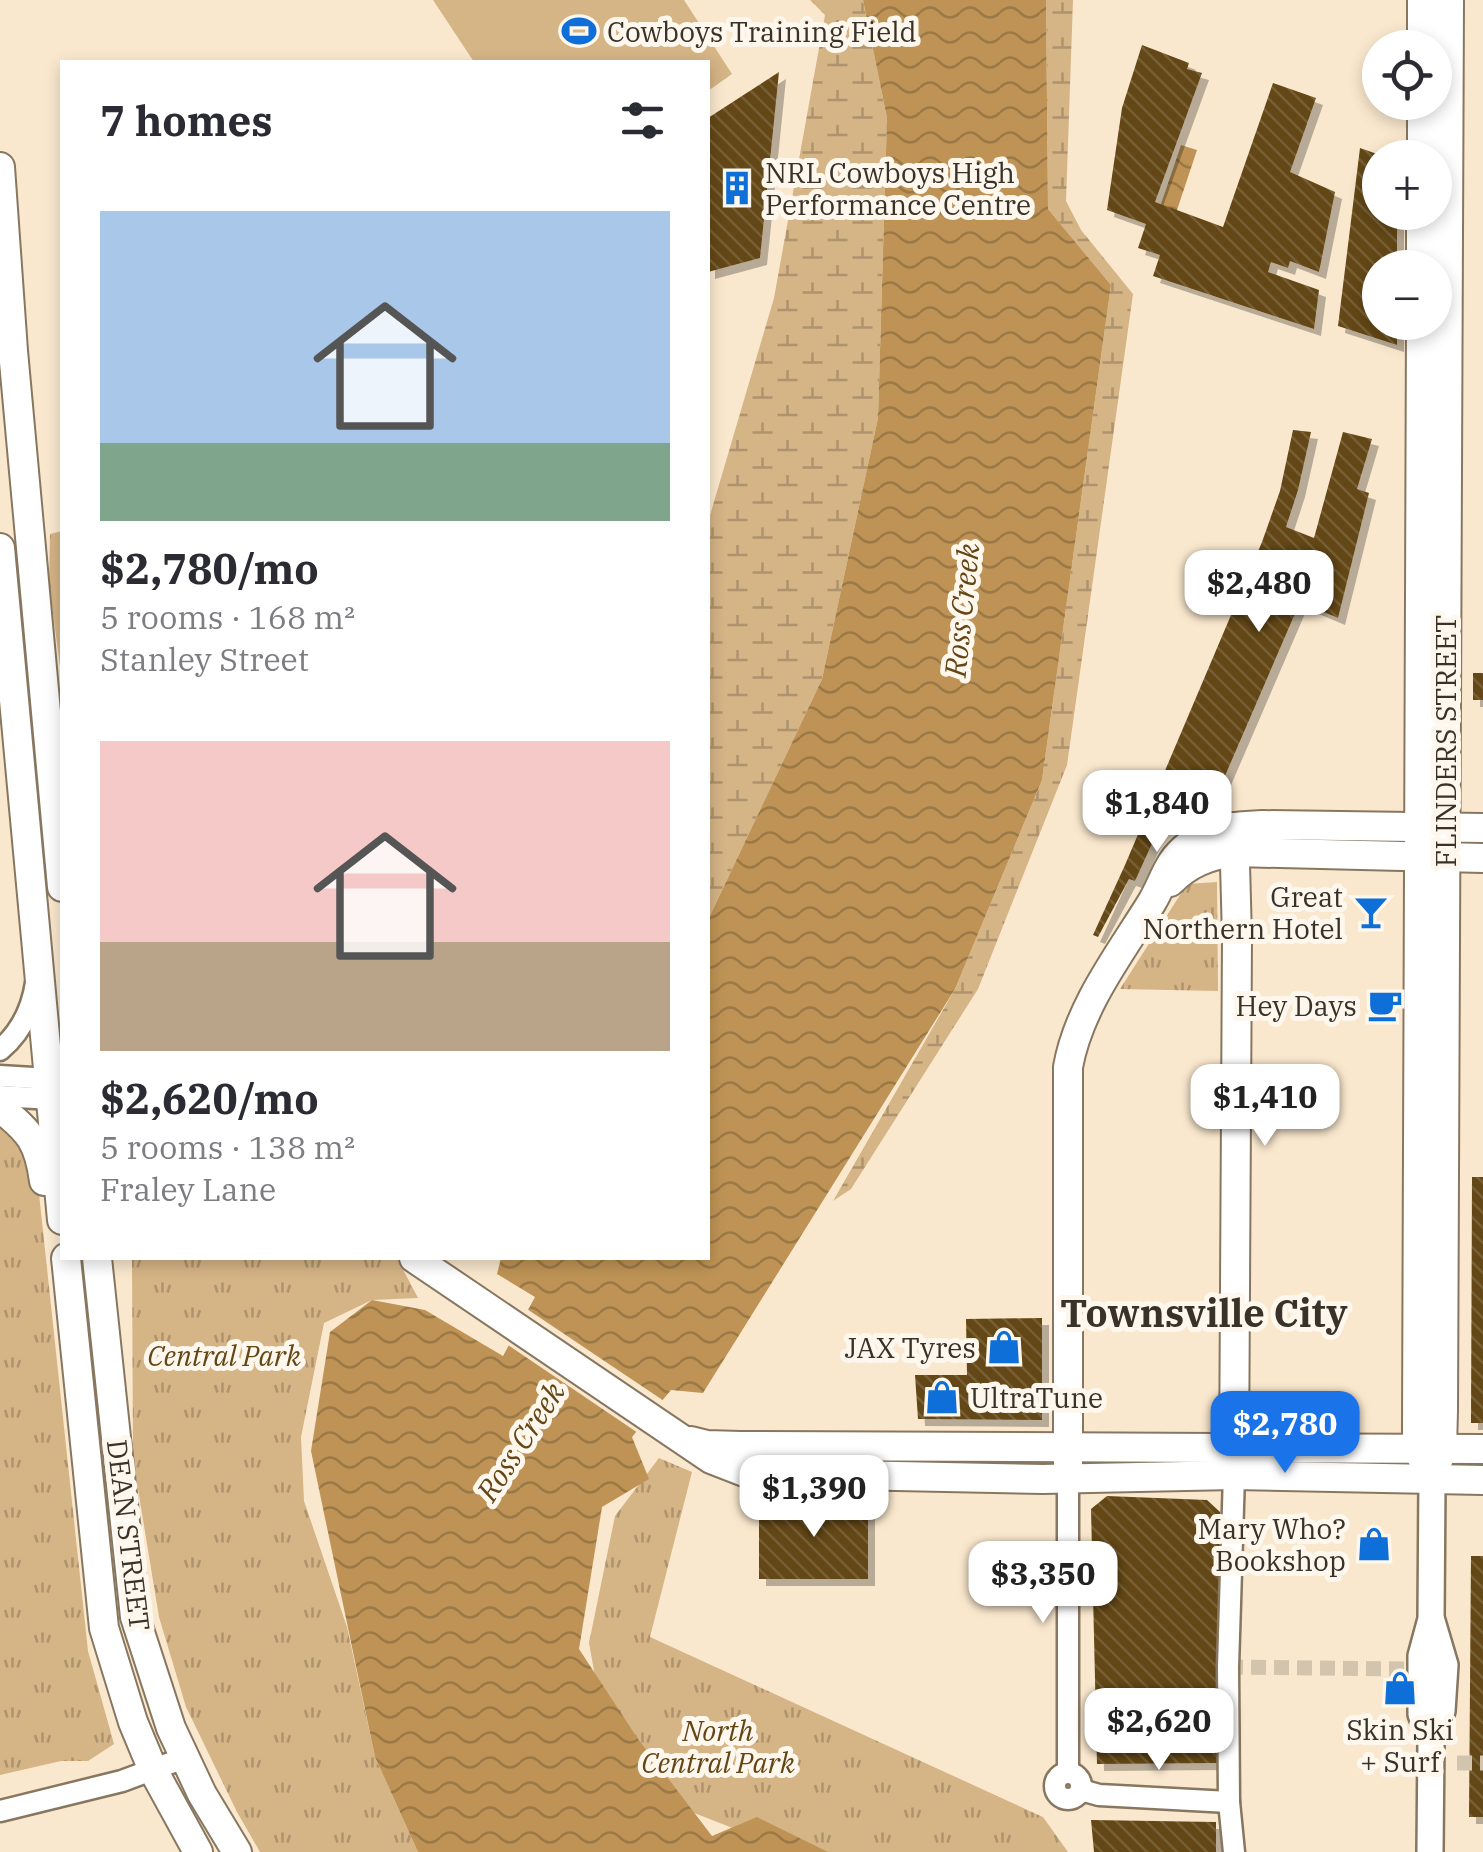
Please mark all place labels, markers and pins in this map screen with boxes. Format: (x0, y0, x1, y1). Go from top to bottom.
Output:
sports icon: Cowboys Training Field (560, 12, 598, 50)
place label: Cowboys Training Field (607, 13, 917, 50)
place label: NRL Cowboys High Performance Centre (765, 154, 1031, 223)
building icon: NRL Cowboys High Performance Centre (718, 169, 756, 207)
pin: $2,480 (1178, 550, 1340, 635)
pin: $1,840 (1076, 770, 1238, 855)
place label: Great Northern Hotel (1143, 878, 1343, 947)
bar icon: Great Northern Hotel (1352, 893, 1390, 931)
cafe icon: Hey Days (1366, 986, 1404, 1024)
place label: Hey Days (1235, 987, 1357, 1024)
pin: $1,410 (1184, 1064, 1346, 1149)
shop icon: JAX Tyres (985, 1328, 1023, 1366)
place label: JAX Tyres (844, 1329, 976, 1366)
shop icon: UltraTune (923, 1378, 961, 1416)
place label: UltraTune (970, 1379, 1103, 1416)
pin: $2,780 (1204, 1391, 1366, 1476)
pin: $1,390 (733, 1455, 895, 1540)
place label: Mary Who? Bookshop (1198, 1510, 1346, 1579)
shop icon: Mary Who? Bookshop (1355, 1525, 1393, 1563)
pin: $3,350 (962, 1541, 1124, 1626)
shop icon: Skin Ski + Surf (1381, 1669, 1419, 1707)
pin: $2,620 (1078, 1688, 1240, 1773)
place label: Skin Ski + Surf (1346, 1711, 1454, 1780)

